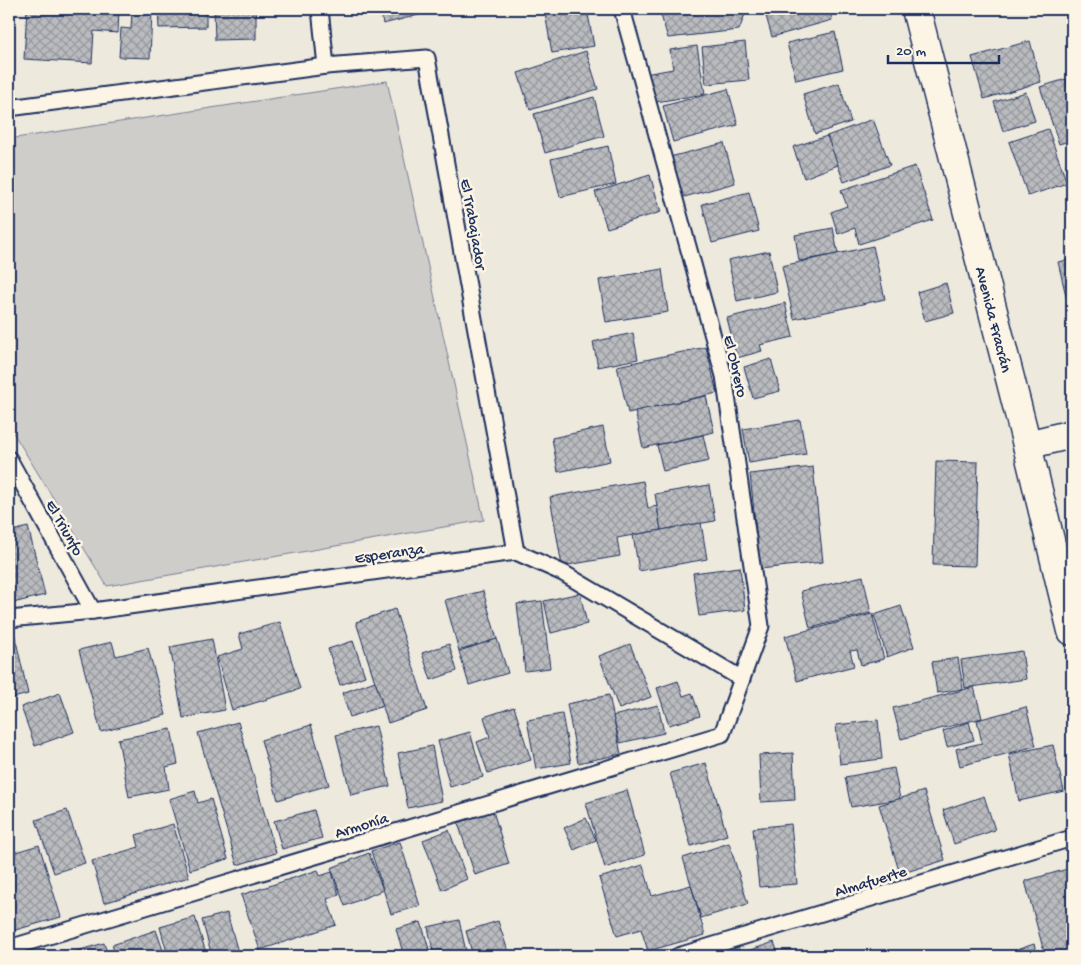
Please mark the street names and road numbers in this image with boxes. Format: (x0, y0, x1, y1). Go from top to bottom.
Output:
street label: El Trabajador (454, 178, 489, 273)
street label: Avenida Fracrán (969, 265, 1014, 375)
street label: El Obrero (717, 334, 750, 400)
street label: El Triunfo (40, 497, 86, 560)
street label: Esperanza (353, 541, 427, 570)
street label: Armonía (333, 810, 392, 844)
street label: Almafuerte (833, 863, 910, 903)

